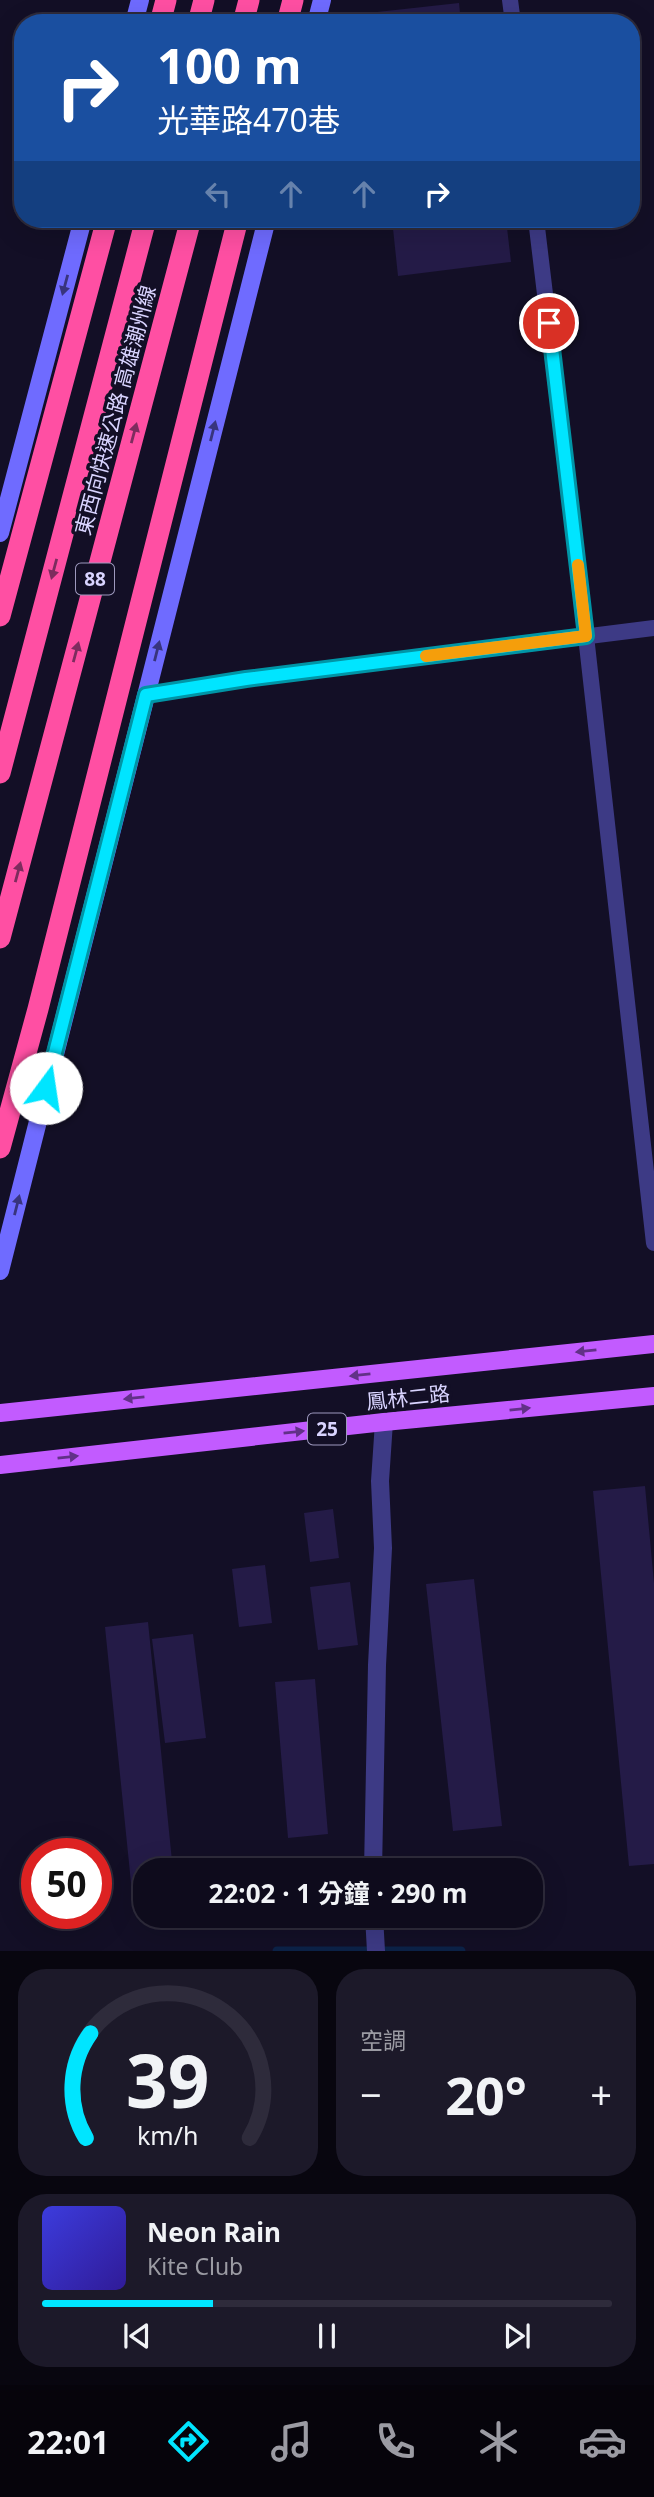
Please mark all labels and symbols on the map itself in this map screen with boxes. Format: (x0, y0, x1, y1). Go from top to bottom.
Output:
one-way arrow (60, 275, 70, 296)
street label: 東西向快速公路 高雄潮州線 (68, 282, 162, 538)
pin (519, 293, 579, 353)
one-way arrow (208, 420, 219, 442)
one-way arrow (129, 421, 140, 443)
one-way arrow (48, 558, 59, 580)
road number: 88 (76, 564, 114, 594)
one-way arrow (152, 640, 163, 662)
one-way arrow (71, 641, 82, 663)
one-way arrow (13, 862, 23, 883)
position arrow (9.0, 1051, 83.0, 1125)
one-way arrow (12, 1193, 23, 1215)
one-way arrow (575, 1346, 597, 1357)
one-way arrow (349, 1370, 371, 1381)
street label: 鳳林二路 (365, 1379, 451, 1415)
one-way arrow (122, 1393, 144, 1404)
one-way arrow (509, 1403, 531, 1414)
road number: 25 (308, 1414, 346, 1444)
one-way arrow (283, 1426, 305, 1437)
one-way arrow (57, 1451, 79, 1462)
speed limit sign: 50 (21, 1838, 112, 1929)

